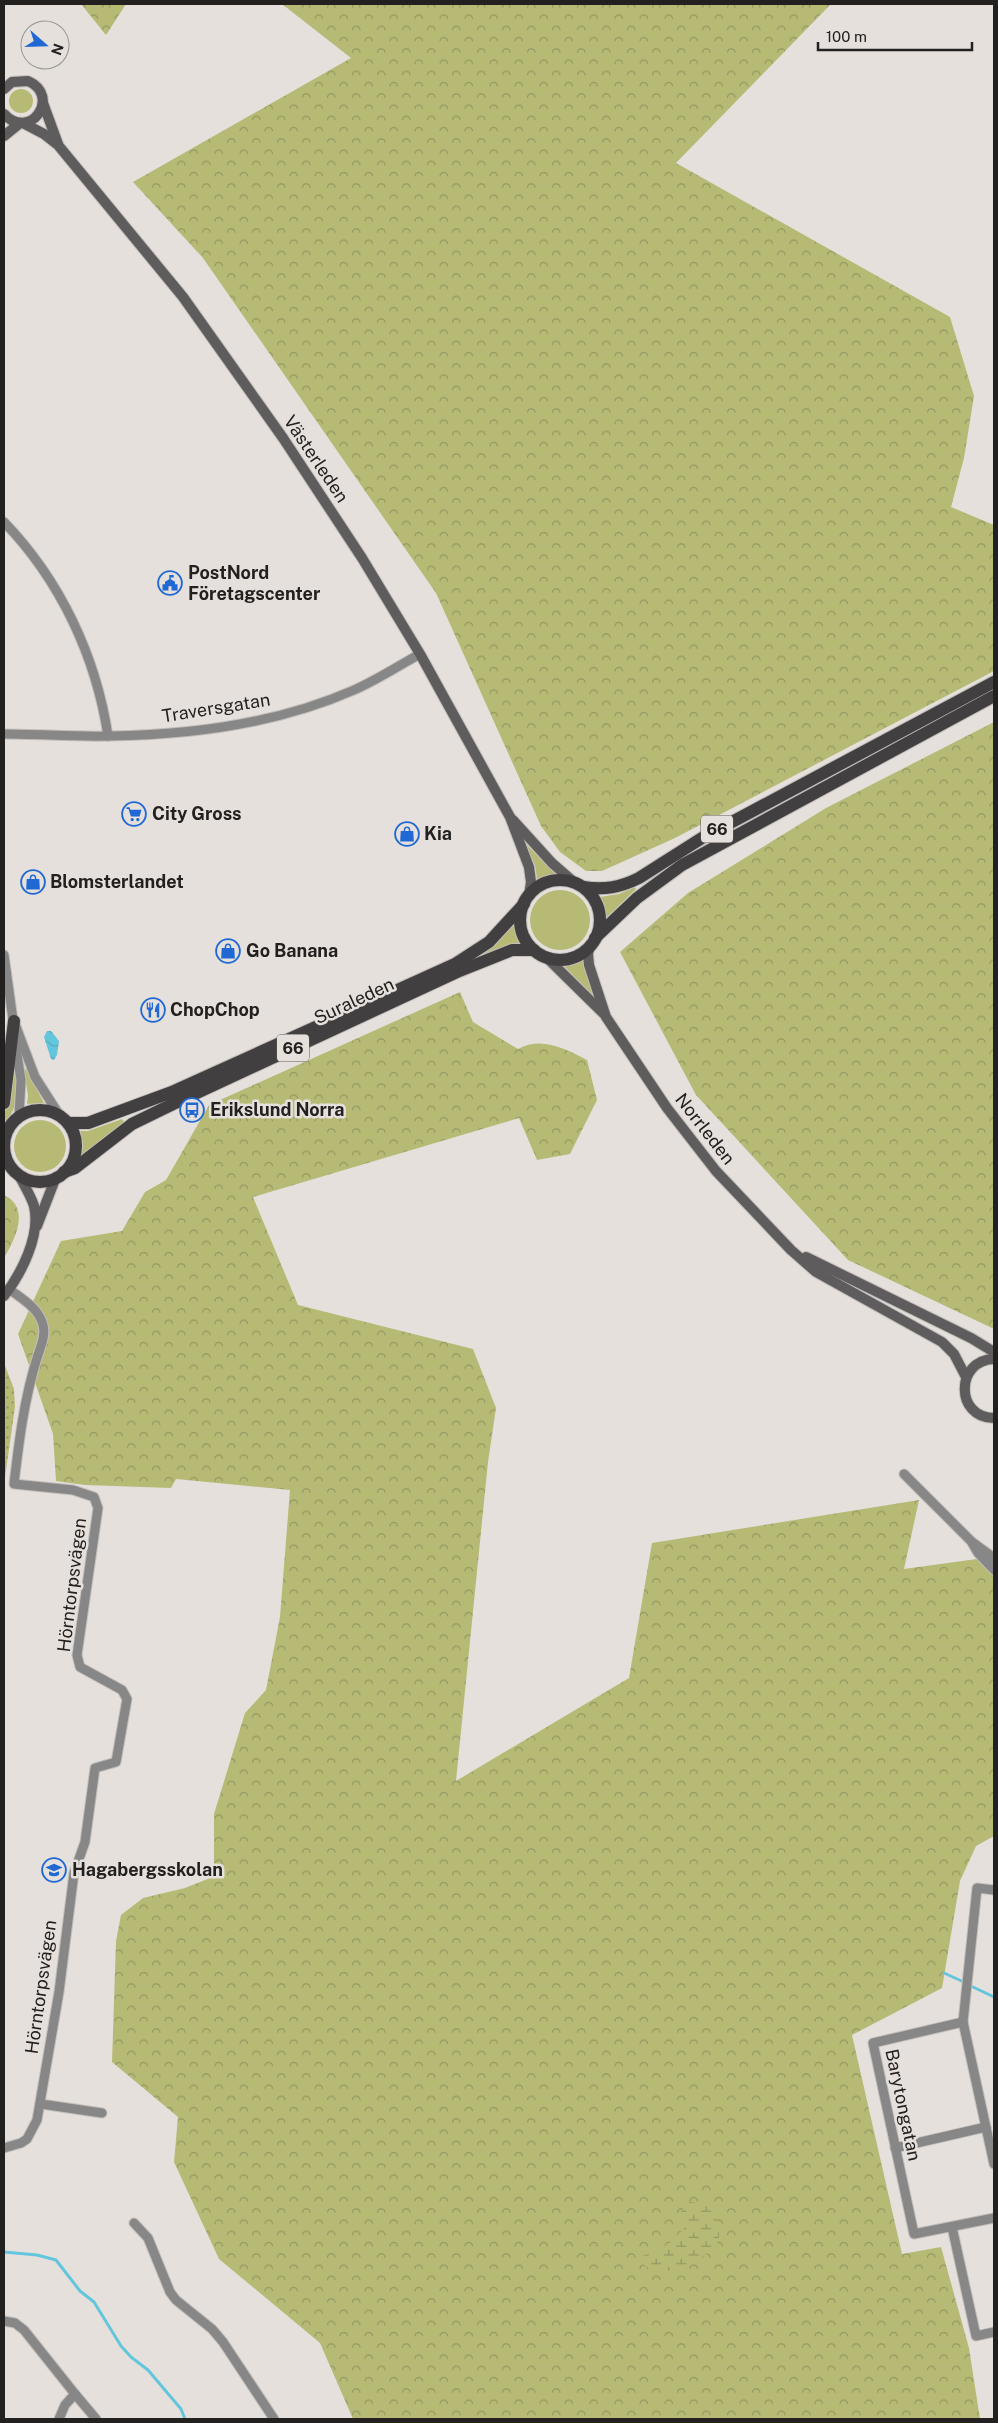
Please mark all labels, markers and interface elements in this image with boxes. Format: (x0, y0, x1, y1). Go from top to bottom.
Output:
north arrow (20, 20, 70, 70)
scale bar (818, 20, 972, 52)
text: 100 m (826, 28, 867, 45)
text: N (48, 42, 67, 57)
street label: Västerleden (280, 411, 353, 506)
place label: PostNord Företagscenter (188, 562, 321, 604)
public building icon: PostNord Företagscenter (157, 570, 183, 596)
street label: Traversgatan (160, 689, 272, 726)
supermarket icon: City Gross (121, 801, 147, 827)
place label: City Gross (152, 803, 242, 824)
road number: 66 (701, 816, 733, 842)
shop icon: Kia (394, 821, 420, 847)
place label: Kia (424, 823, 452, 844)
shop icon: Blomsterlandet (20, 869, 46, 895)
place label: Blomsterlandet (50, 871, 184, 892)
shop icon: Go Banana (215, 938, 241, 964)
place label: Go Banana (246, 940, 338, 961)
street label: Suraleden (310, 973, 397, 1028)
restaurant icon: ChopChop (140, 997, 166, 1023)
place label: ChopChop (170, 999, 260, 1020)
road number: 66 (277, 1034, 309, 1062)
street label: Norrleden (671, 1089, 740, 1168)
bus stop icon: Erikslund Norra (179, 1097, 205, 1123)
place label: Erikslund Norra (210, 1099, 344, 1120)
street label: Hörntorpsvägen (53, 1517, 90, 1653)
school or university icon: Hagabergsskolan (41, 1857, 67, 1883)
place label: Hagabergsskolan (72, 1859, 223, 1880)
street label: Hörntorpsvägen (21, 1919, 60, 2055)
street label: Barytongatan (881, 2047, 926, 2163)

